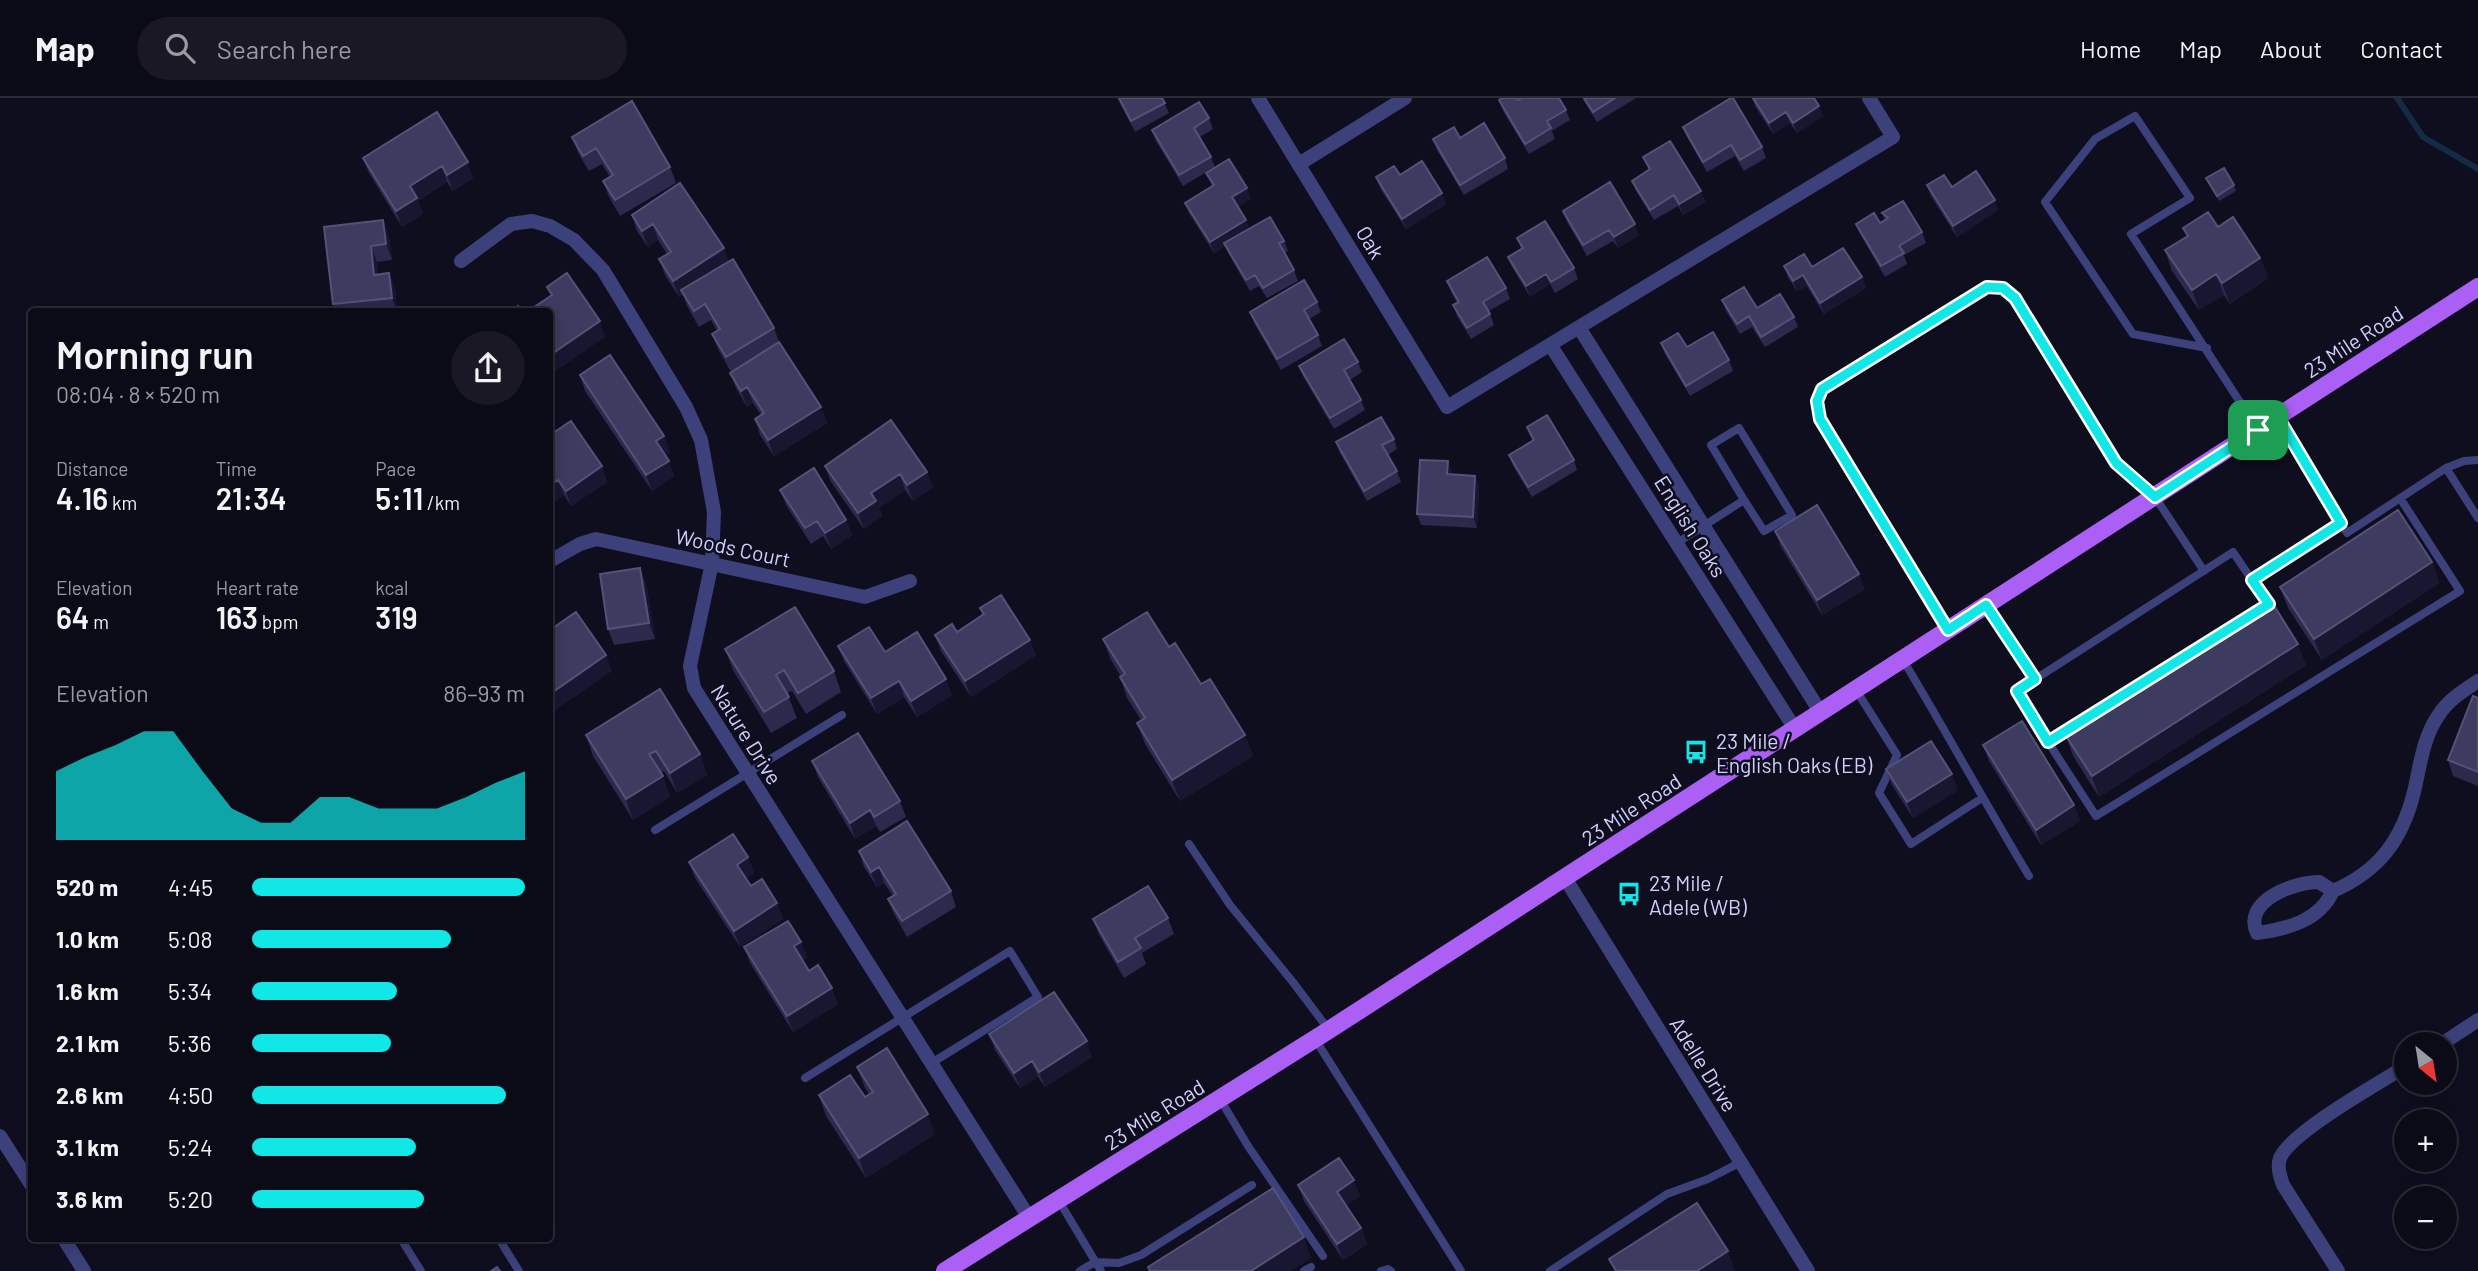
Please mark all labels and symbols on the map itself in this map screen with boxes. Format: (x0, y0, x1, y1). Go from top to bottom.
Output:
street label: Oak (1351, 221, 1391, 263)
street label: 23 Mile Road (2299, 300, 2407, 382)
pin (2228, 400, 2288, 460)
street label: English Oaks (1650, 471, 1732, 581)
street label: Woods Court (673, 523, 793, 571)
street label: Nature Drive (706, 679, 788, 789)
place label: 23 Mile / English Oaks (EB) (1716, 728, 1873, 777)
bus stop icon: 23 Mile / English Oaks (EB) (1682, 738, 1710, 766)
street label: 23 Mile Road (1577, 768, 1685, 850)
place label: 23 Mile / Adele (WB) (1649, 870, 1747, 919)
bus stop icon: 23 Mile / Adele (WB) (1615, 880, 1643, 908)
street label: Adelle Drive (1665, 1012, 1743, 1116)
north arrow (2394, 1032, 2457, 1096)
street label: 23 Mile Road (1099, 1073, 1209, 1155)

